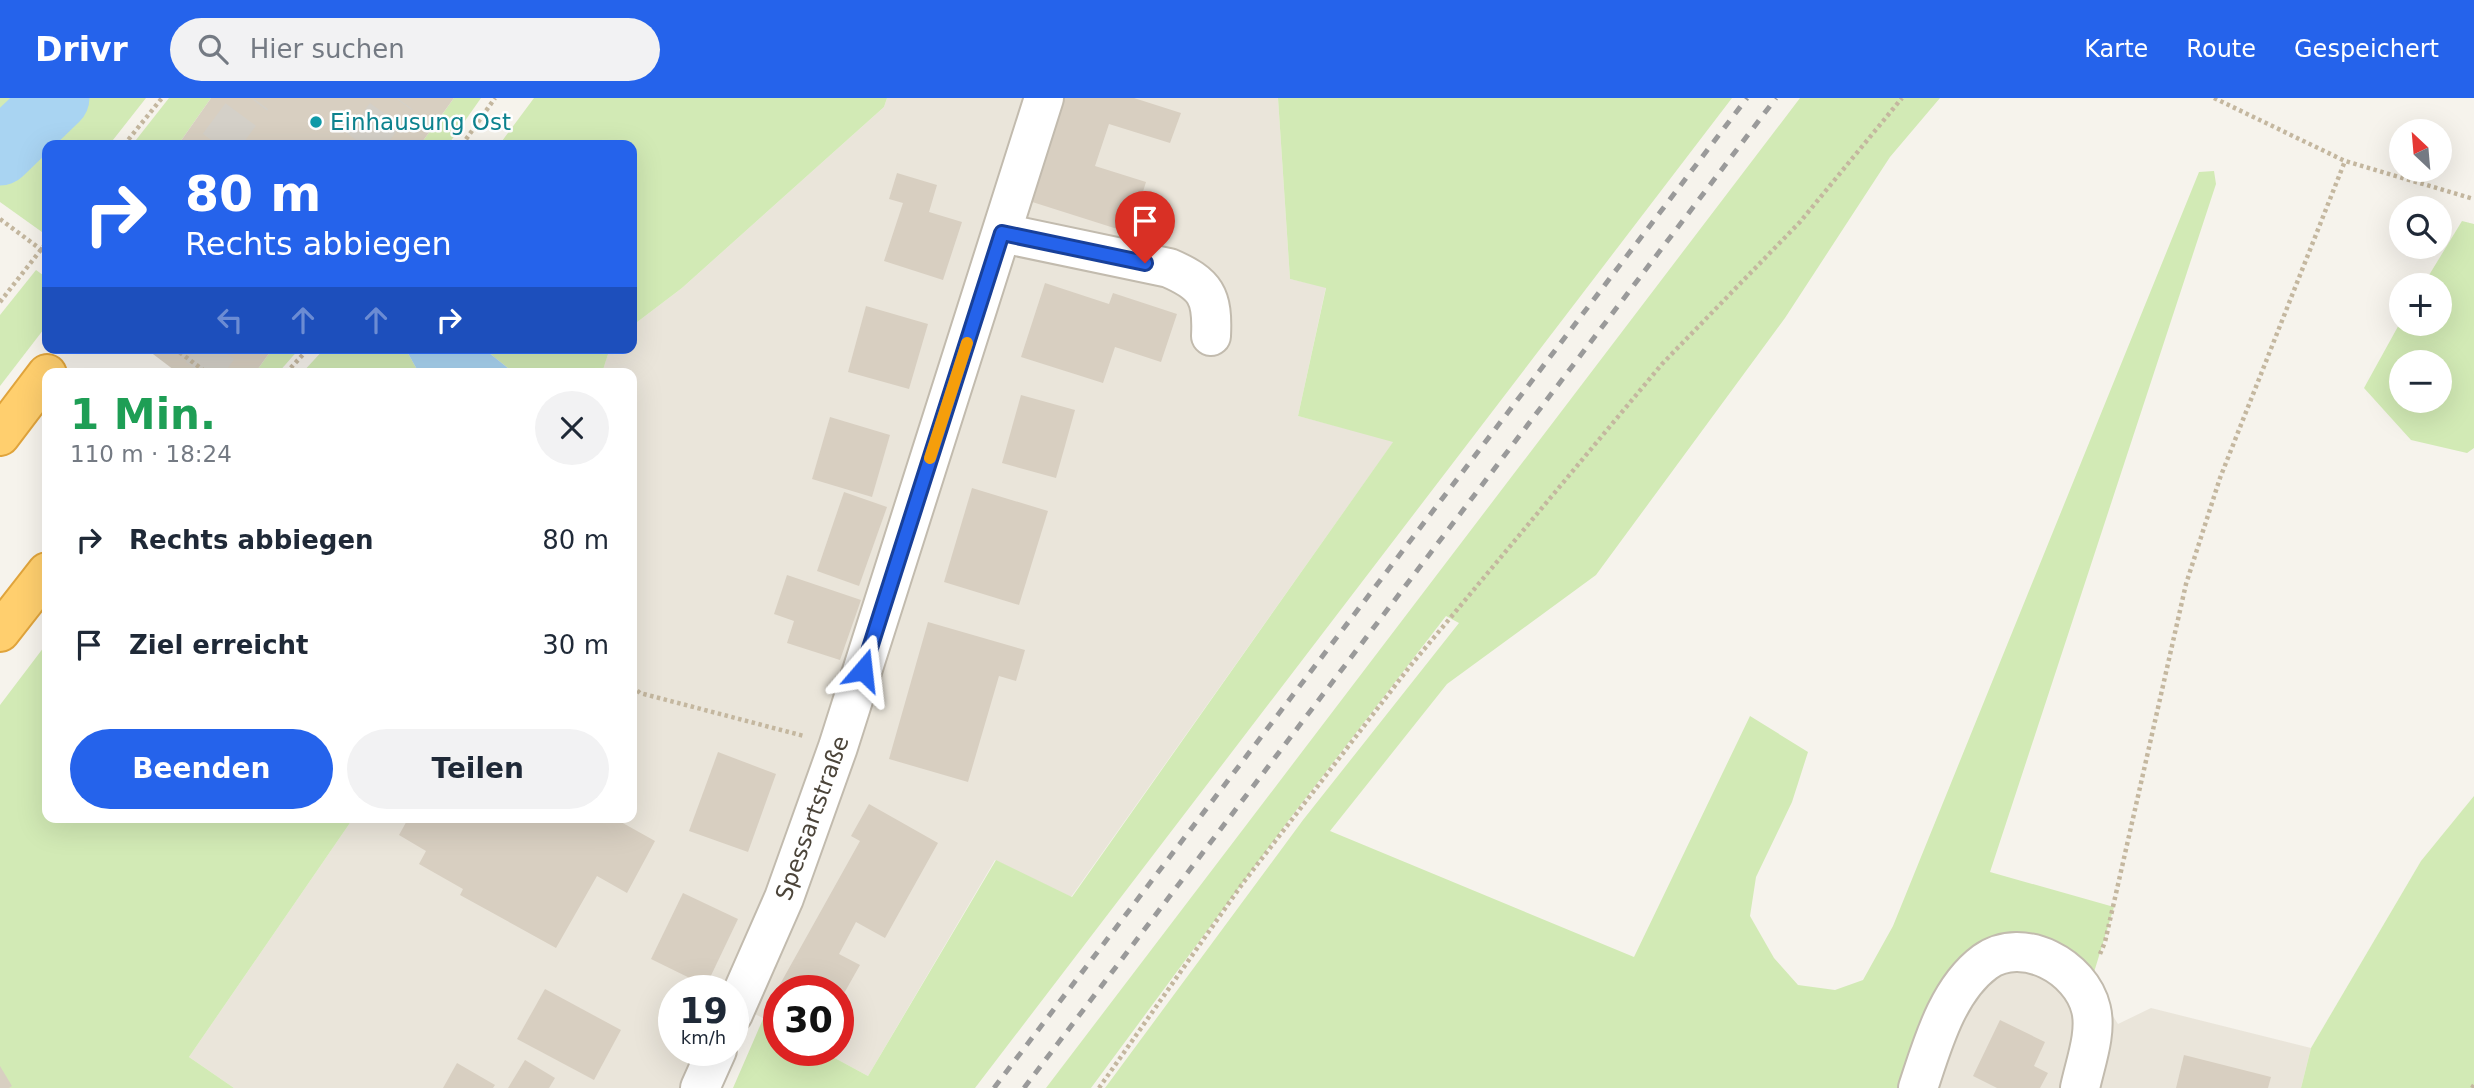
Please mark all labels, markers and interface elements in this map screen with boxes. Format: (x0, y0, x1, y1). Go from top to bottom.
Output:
search box (170, 18, 660, 81)
text: Drivr (35, 30, 128, 69)
icon: search (194, 30, 232, 68)
text: Hier suchen (250, 34, 405, 64)
text: Karte (2084, 35, 2148, 63)
text: Route (2186, 35, 2256, 63)
text: Gespeichert (2294, 35, 2439, 63)
place label: Einhausung Ost (330, 109, 511, 135)
marker: Einhausung Ost (308, 114, 324, 130)
north arrow (2389, 119, 2452, 182)
map controls (2389, 119, 2452, 413)
text: 80 m (185, 166, 321, 223)
icon: right (70, 168, 161, 259)
pin (1115, 191, 1175, 263)
button: search (2389, 196, 2452, 259)
icon: arrive (1126, 202, 1164, 240)
text: Rechts abbiegen (185, 225, 452, 263)
button: + (2389, 273, 2452, 336)
icon: left (211, 301, 249, 339)
icon: ahead (284, 301, 322, 339)
icon: ahead (357, 301, 395, 339)
icon: right (430, 301, 468, 339)
button: − (2389, 350, 2452, 413)
text: 1 Min. (70, 390, 216, 439)
button: close (535, 391, 609, 465)
text: 110 m · 18:24 (70, 441, 232, 467)
icon: right (70, 521, 108, 559)
text: Rechts abbiegen (129, 525, 374, 555)
text: 80 m (542, 525, 609, 555)
icon: arrive (70, 626, 108, 664)
text: Ziel erreicht (129, 630, 309, 660)
text: 30 m (542, 630, 609, 660)
position arrow (826, 633, 900, 707)
button: Beenden (70, 729, 333, 809)
button: Teilen (347, 729, 609, 809)
street label: Spessartstraße (770, 732, 854, 904)
speed limit sign: 30 (763, 975, 854, 1066)
text: 19 (679, 991, 728, 1031)
text: km/h (681, 1027, 726, 1048)

